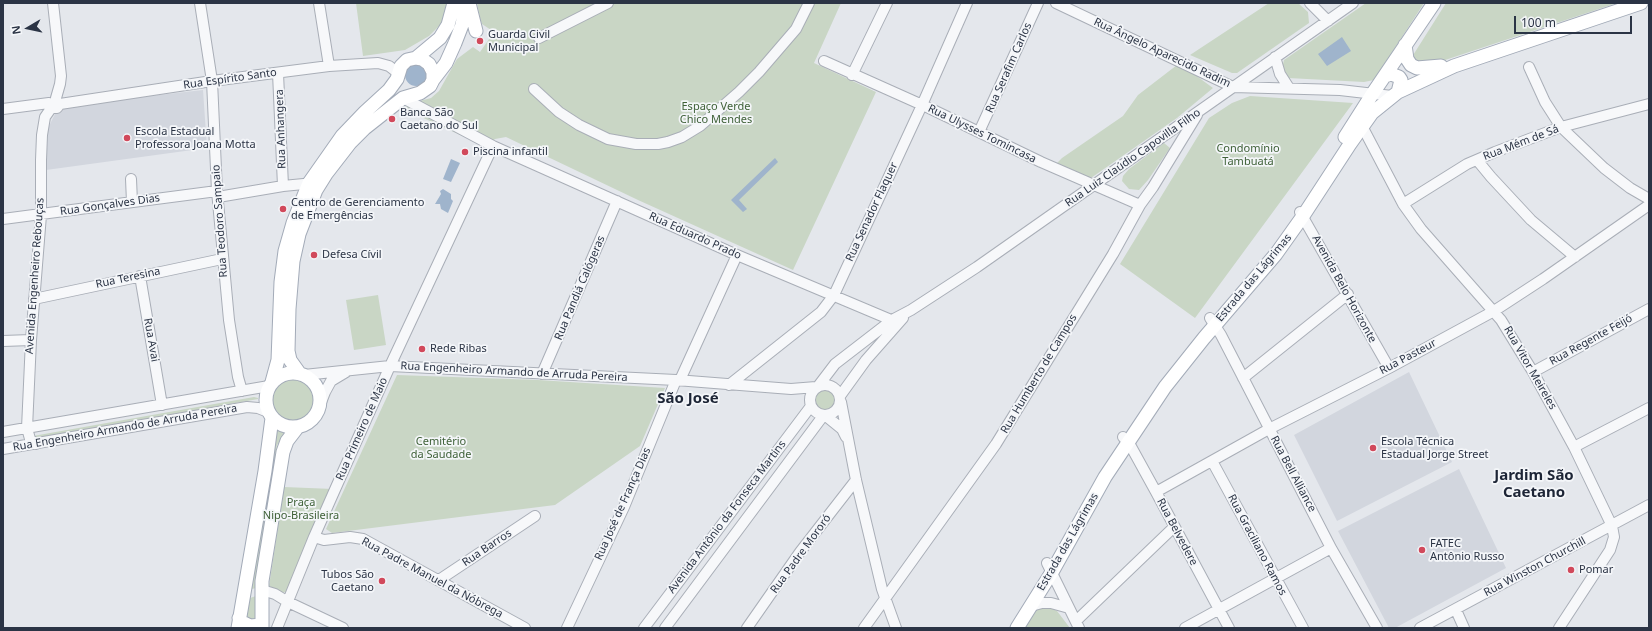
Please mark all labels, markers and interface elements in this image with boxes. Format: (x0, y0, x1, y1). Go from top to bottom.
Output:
north arrow (8, 8, 48, 48)
scale bar (1516, 8, 1634, 34)
text: 100 m (1521, 14, 1556, 31)
street label: Rua Ângelo Aparecido Radim (1091, 15, 1233, 91)
street label: Rua Serafim Carlos (983, 21, 1035, 115)
text: N (8, 24, 24, 36)
place label: Guarda Civil Municipal (488, 28, 550, 54)
marker: Guarda Civil Municipal (475, 36, 485, 46)
street label: Rua Espírito Santo (182, 66, 278, 92)
street label: Rua Anhangera (273, 89, 289, 169)
park label: Espaço Verde Chico Mendes (680, 100, 752, 126)
street label: Rua Ulysses Tomincasa (926, 102, 1038, 166)
place label: Banca São Caetano do Sul (400, 106, 478, 132)
street label: Rua Luiz Claúdio Capovilla Filho (1063, 106, 1203, 210)
marker: Banca São Caetano do Sul (387, 114, 397, 124)
street label: Rua Mém de Sá (1481, 122, 1561, 164)
place label: Escola Estadual Professora Joana Motta (135, 125, 256, 151)
marker: Escola Estadual Professora Joana Motta (122, 133, 132, 143)
park label: Condomínio Tambuatá (1216, 142, 1280, 168)
place label: Piscina infantil (473, 145, 548, 159)
marker: Piscina infantil (460, 147, 470, 157)
street label: Rua Senador Flaquer (843, 160, 901, 264)
street label: Rua Teodoro Sampaio (209, 164, 231, 278)
street label: Rua Gonçalves Dias (59, 191, 161, 219)
place label: Centro de Gerenciamento de Emergências (291, 196, 424, 222)
street label: Avenida Engenheiro Rebouças (23, 197, 47, 355)
marker: Centro de Gerenciamento de Emergências (278, 204, 288, 214)
street label: Rua Eduardo Prado (647, 210, 743, 262)
street label: Estrada das Lágrimas (1213, 231, 1295, 325)
street label: Avenida Belo Horizonte (1309, 233, 1379, 345)
street label: Rua Pandiá Calógeras (552, 234, 608, 342)
place label: Defesa Cívil (322, 248, 382, 262)
marker: Defesa Cívil (309, 250, 319, 260)
street label: Rua Teresina (94, 265, 162, 291)
street label: Rua Humberto de Campos (998, 312, 1080, 436)
street label: Rua Regente Feijó (1547, 312, 1635, 368)
street label: Rua Avai (141, 317, 161, 363)
street label: Rua Vitor Meireles (1501, 324, 1559, 412)
street label: Rua Pasteur (1377, 337, 1439, 377)
place label: Rede Ribas (430, 342, 487, 356)
marker: Rede Ribas (417, 344, 427, 354)
street label: Rua Engenheiro Armando de Arruda Pereira (400, 359, 628, 385)
street label: Rua Primeiro de Maio (333, 375, 391, 483)
district label: São José (657, 390, 719, 408)
street label: Rua Engenheiro Armando de Arruda Pereira (12, 402, 238, 454)
street label: Rua Bell Alliance (1267, 434, 1319, 514)
park label: Cemitério da Saudade (411, 435, 471, 461)
place label: Escola Técnica Estadual Jorge Street (1381, 435, 1489, 461)
street label: Avenida Antônio da Fonseca Martins (665, 438, 789, 596)
marker: Escola Técnica Estadual Jorge Street (1368, 443, 1378, 453)
street label: Rua José de França Dias (592, 446, 654, 562)
district label: Jardim São Caetano (1494, 467, 1574, 502)
street label: Estrada das Lágrimas (1035, 491, 1101, 593)
street label: Rua Graciliano Ramos (1225, 492, 1289, 598)
park label: Praça Nipo-Brasileira (263, 496, 339, 522)
street label: Rua Belvedere (1154, 496, 1200, 568)
street label: Rua Padre Mororó (768, 512, 834, 596)
street label: Rua Barros (460, 527, 514, 569)
street label: Rua Padre Manuel da Nóbrega (359, 535, 505, 621)
street label: Rua Winston Churchill (1482, 535, 1588, 599)
place label: FATEC Antônio Russo (1430, 537, 1504, 563)
marker: FATEC Antônio Russo (1417, 545, 1427, 555)
place label: Pomar (1579, 563, 1613, 577)
marker: Pomar (1566, 565, 1576, 575)
place label: Tubos São Caetano (321, 568, 374, 594)
marker: Tubos São Caetano (377, 576, 387, 586)

